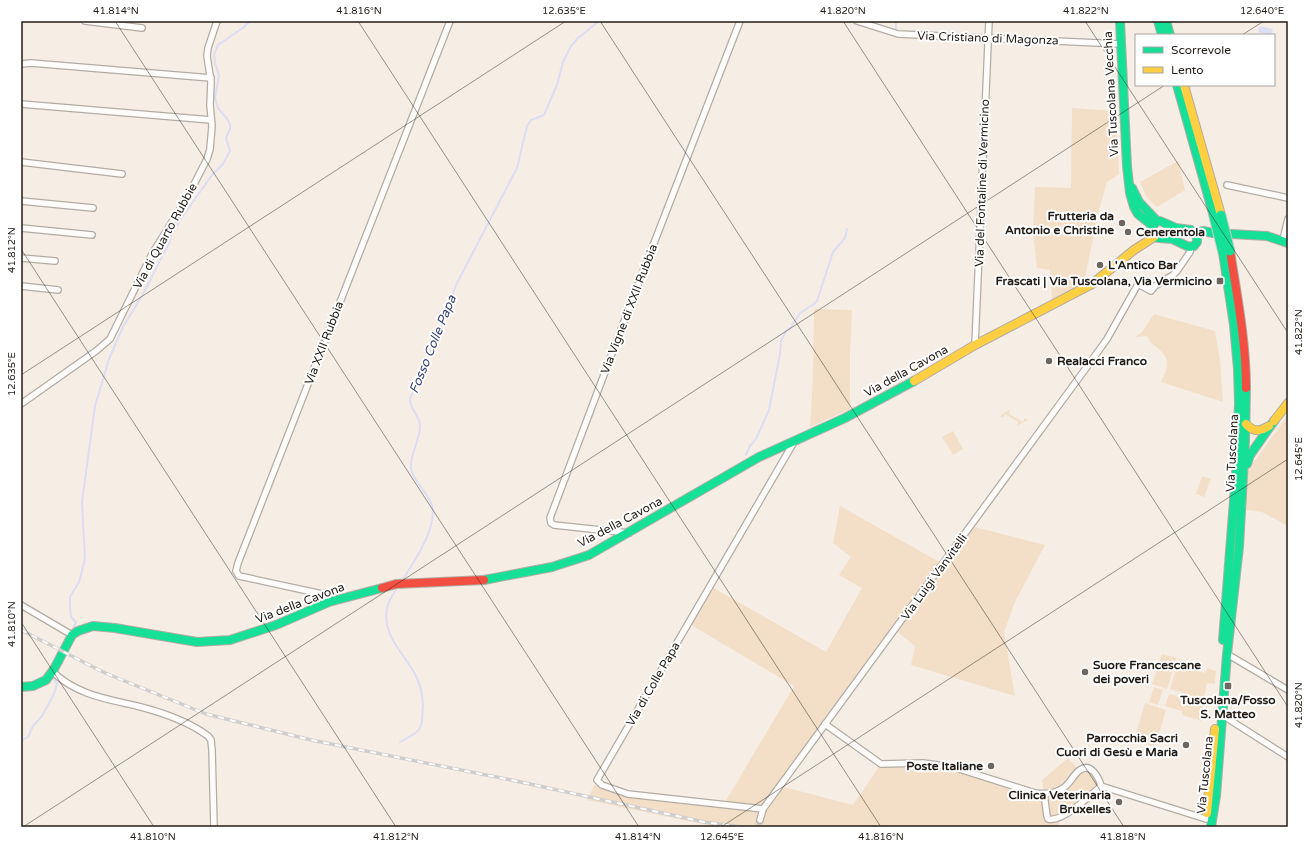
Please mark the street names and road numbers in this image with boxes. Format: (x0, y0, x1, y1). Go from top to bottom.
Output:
street label: Via Cristiano di Magonza (917, 29, 1059, 47)
street label: Via Tuscolana Vecchia (1101, 31, 1121, 157)
street label: Via del Fontaline di Vermicino (972, 99, 992, 267)
street label: Via di Quarto Rubbie (130, 181, 200, 291)
street label: Via Vigne di XXII Rubbia (598, 242, 660, 376)
street label: Via XXII Rubbia (302, 299, 346, 387)
street label: Via della Cavona (862, 342, 950, 400)
street label: Via Tuscolana (1223, 414, 1241, 492)
street label: Via della Cavona (575, 494, 665, 550)
street label: Via Luigi Vanvitelli (898, 531, 970, 623)
street label: Via della Cavona (254, 580, 346, 626)
street label: Via di Colle Papa (623, 639, 683, 729)
street label: Via Tuscolana (1194, 735, 1216, 815)

